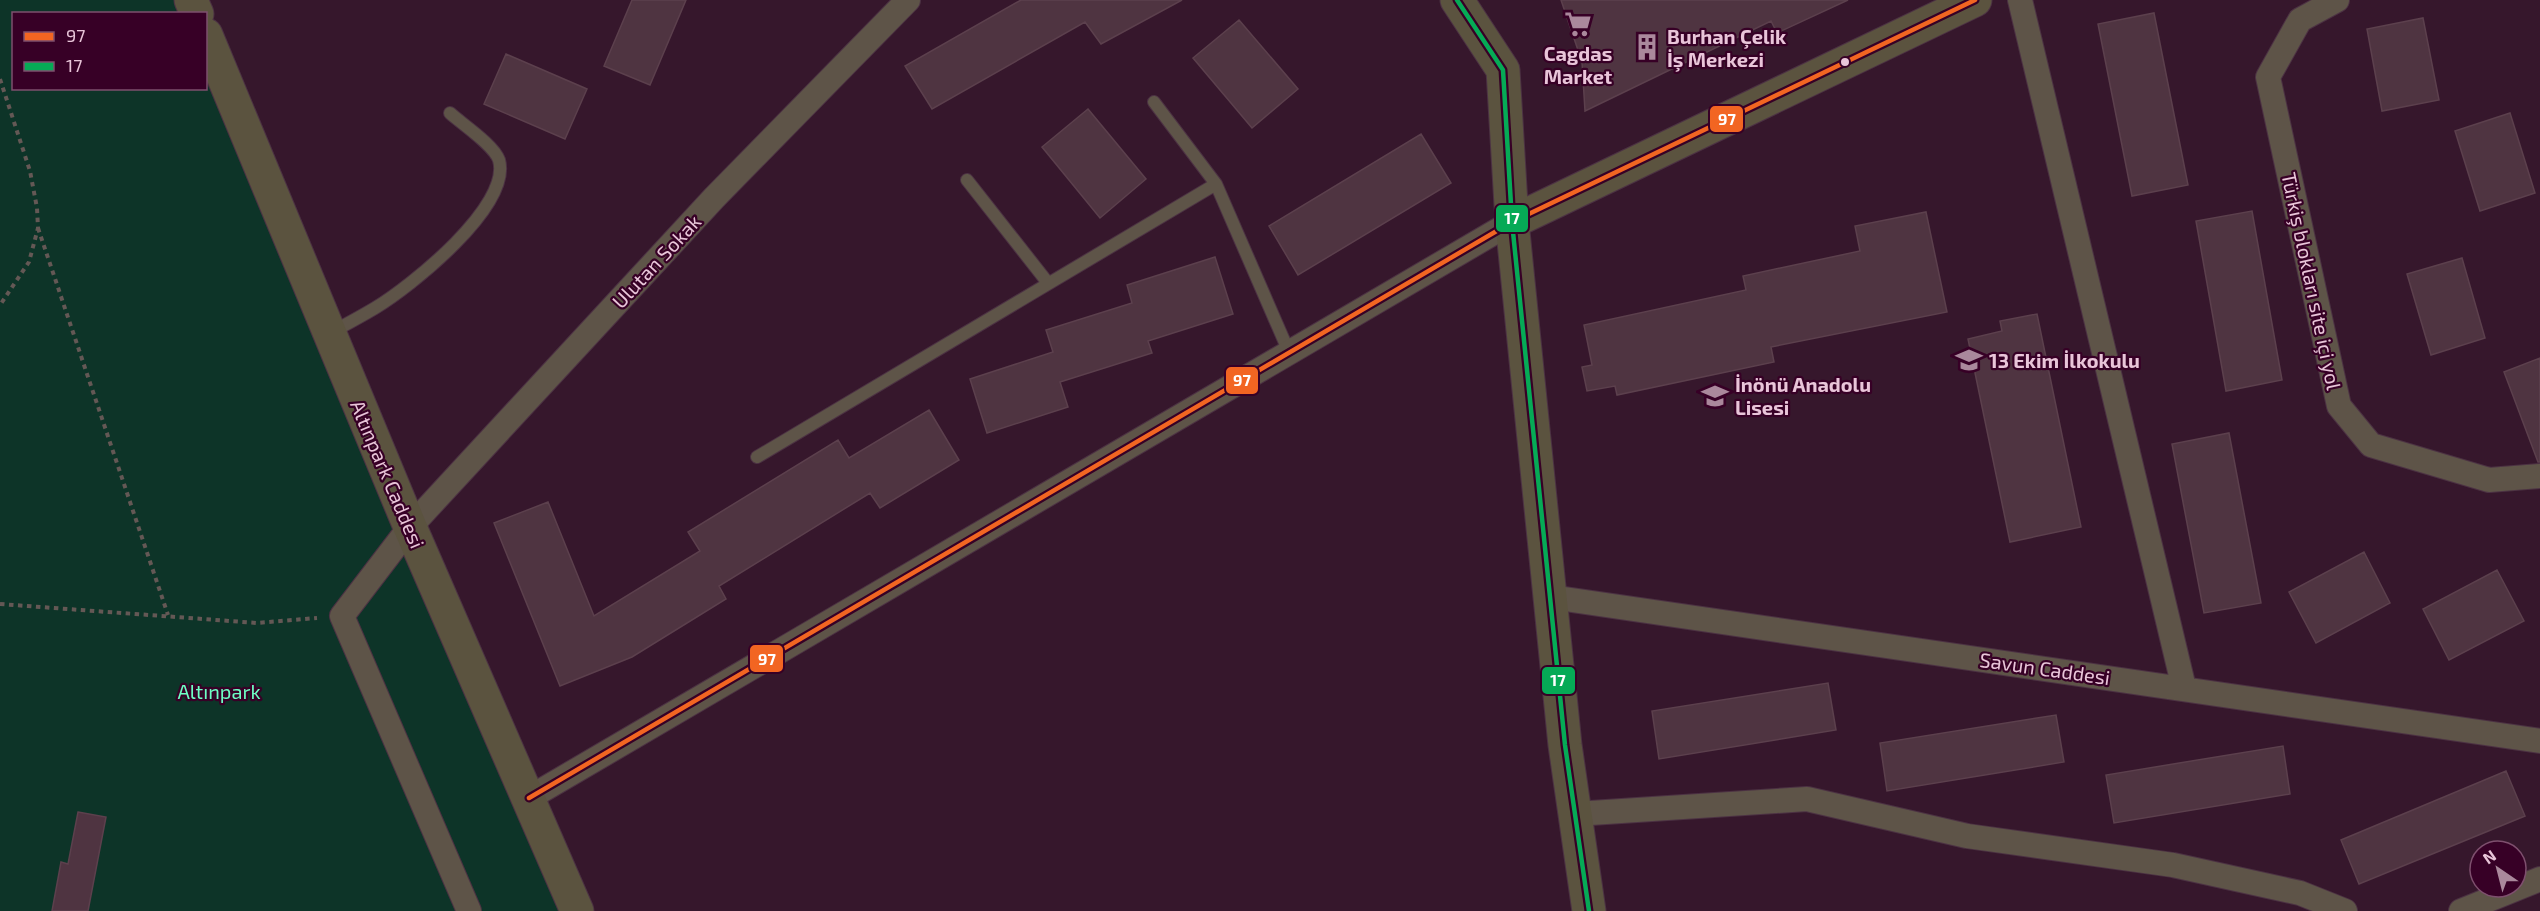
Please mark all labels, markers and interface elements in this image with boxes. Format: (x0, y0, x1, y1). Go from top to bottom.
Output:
supermarket icon: Cagdas Market (1563, 9, 1593, 39)
legend (12, 12, 207, 90)
text: 97 (66, 24, 86, 46)
place label: Burhan Çelik İş Merkezi (1667, 24, 1787, 72)
building icon: Burhan Çelik İş Merkezi (1632, 32, 1662, 62)
place label: Cagdas Market (1544, 41, 1612, 88)
text: 17 (66, 54, 82, 76)
unlabelled marker (1839, 56, 1851, 68)
line badge: 97 (1709, 105, 1744, 133)
text: 97 (1718, 109, 1736, 128)
street label: Türkiş blokları site içi yol (2276, 170, 2347, 392)
line badge: 17 (1495, 204, 1529, 233)
text: 17 (1504, 208, 1520, 227)
street label: Ulutan Sokak (607, 209, 705, 313)
school or university icon: 13 Ekim İlkokulu (1954, 345, 1984, 375)
place label: 13 Ekim İlkokulu (1989, 348, 2140, 372)
line badge: 97 (1225, 366, 1259, 395)
text: 97 (1233, 370, 1251, 389)
place label: İnönü Anadolu Lisesi (1735, 372, 1871, 419)
school or university icon: İnönü Anadolu Lisesi (1700, 381, 1730, 411)
street label: Altınpark Caddesi (346, 396, 430, 552)
line badge: 97 (749, 644, 784, 673)
street label: Savun Caddesi (1978, 647, 2112, 689)
text: 97 (758, 649, 776, 668)
line badge: 17 (1541, 666, 1576, 695)
text: 17 (1550, 670, 1566, 689)
park label: Altınpark (177, 679, 261, 703)
north arrow (2468, 839, 2528, 899)
text: N (2479, 845, 2499, 867)

